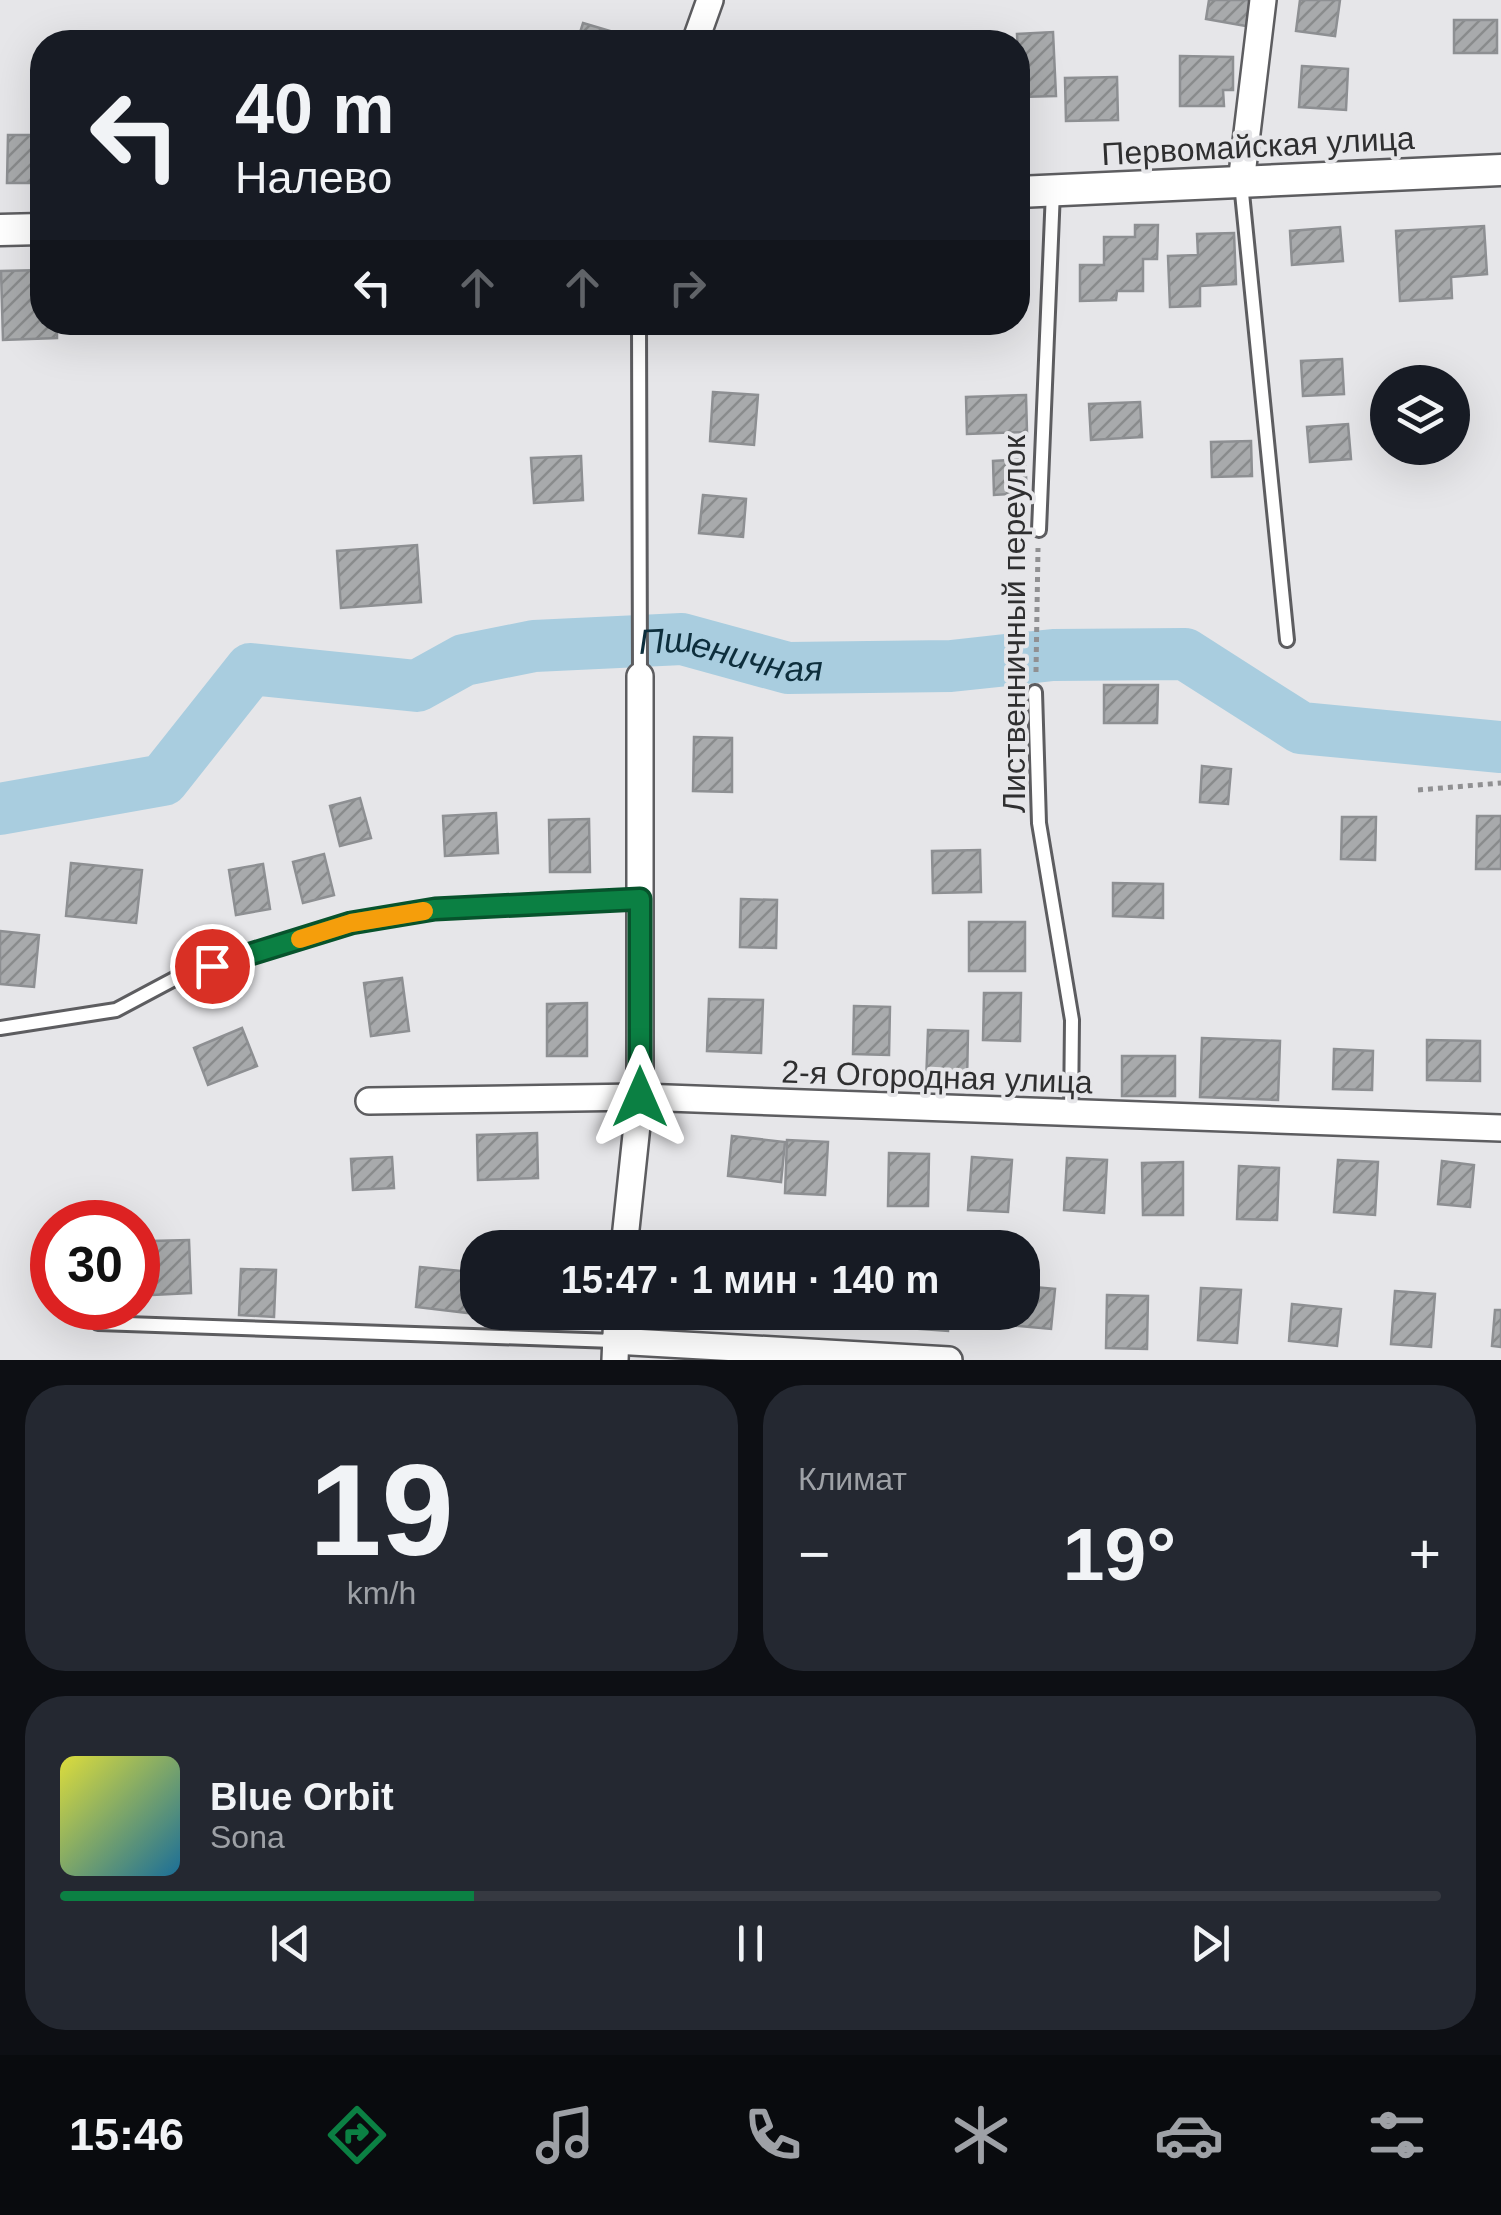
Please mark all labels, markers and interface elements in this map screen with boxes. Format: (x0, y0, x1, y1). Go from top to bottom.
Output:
icon: left (70, 70, 200, 200)
text: 40 m (235, 70, 395, 148)
street label: Первомайская улица (1101, 120, 1416, 172)
text: Налево (235, 152, 392, 203)
icon: left (345, 260, 400, 315)
icon: ahead (450, 260, 505, 315)
icon: ahead (555, 260, 610, 315)
icon: right (660, 260, 715, 315)
map controls (1370, 365, 1470, 465)
button: layers (1370, 365, 1470, 465)
street label: Лиственничный переулок (996, 434, 1032, 813)
water label: Пшеничная (638, 619, 823, 688)
pin (170, 924, 255, 1009)
icon: arrive (185, 939, 240, 994)
position arrow (588, 1045, 692, 1149)
street label: 2-я Огородная улица (781, 1054, 1094, 1100)
speed limit sign: 30 (30, 1200, 160, 1330)
text: 15:47 · 1 мин · 140 m (561, 1259, 939, 1301)
text: 19 (309, 1437, 454, 1583)
text: Климат (798, 1461, 907, 1497)
text: 19° (1063, 1512, 1176, 1596)
text: − (798, 1523, 830, 1585)
text: + (1409, 1523, 1441, 1585)
text: km/h (347, 1575, 416, 1611)
text: Blue Orbit (210, 1776, 394, 1818)
text: Sona (210, 1819, 285, 1855)
icon: previous (263, 1916, 318, 1971)
icon: pause (723, 1916, 778, 1971)
icon: next (1183, 1916, 1238, 1971)
icon: directions (322, 2100, 392, 2170)
icon: music (530, 2100, 600, 2170)
icon: phone (738, 2100, 808, 2170)
icon: climate (946, 2100, 1016, 2170)
icon: car (1154, 2100, 1224, 2170)
icon: filters (1362, 2100, 1432, 2170)
text: 15:46 (69, 2109, 184, 2160)

